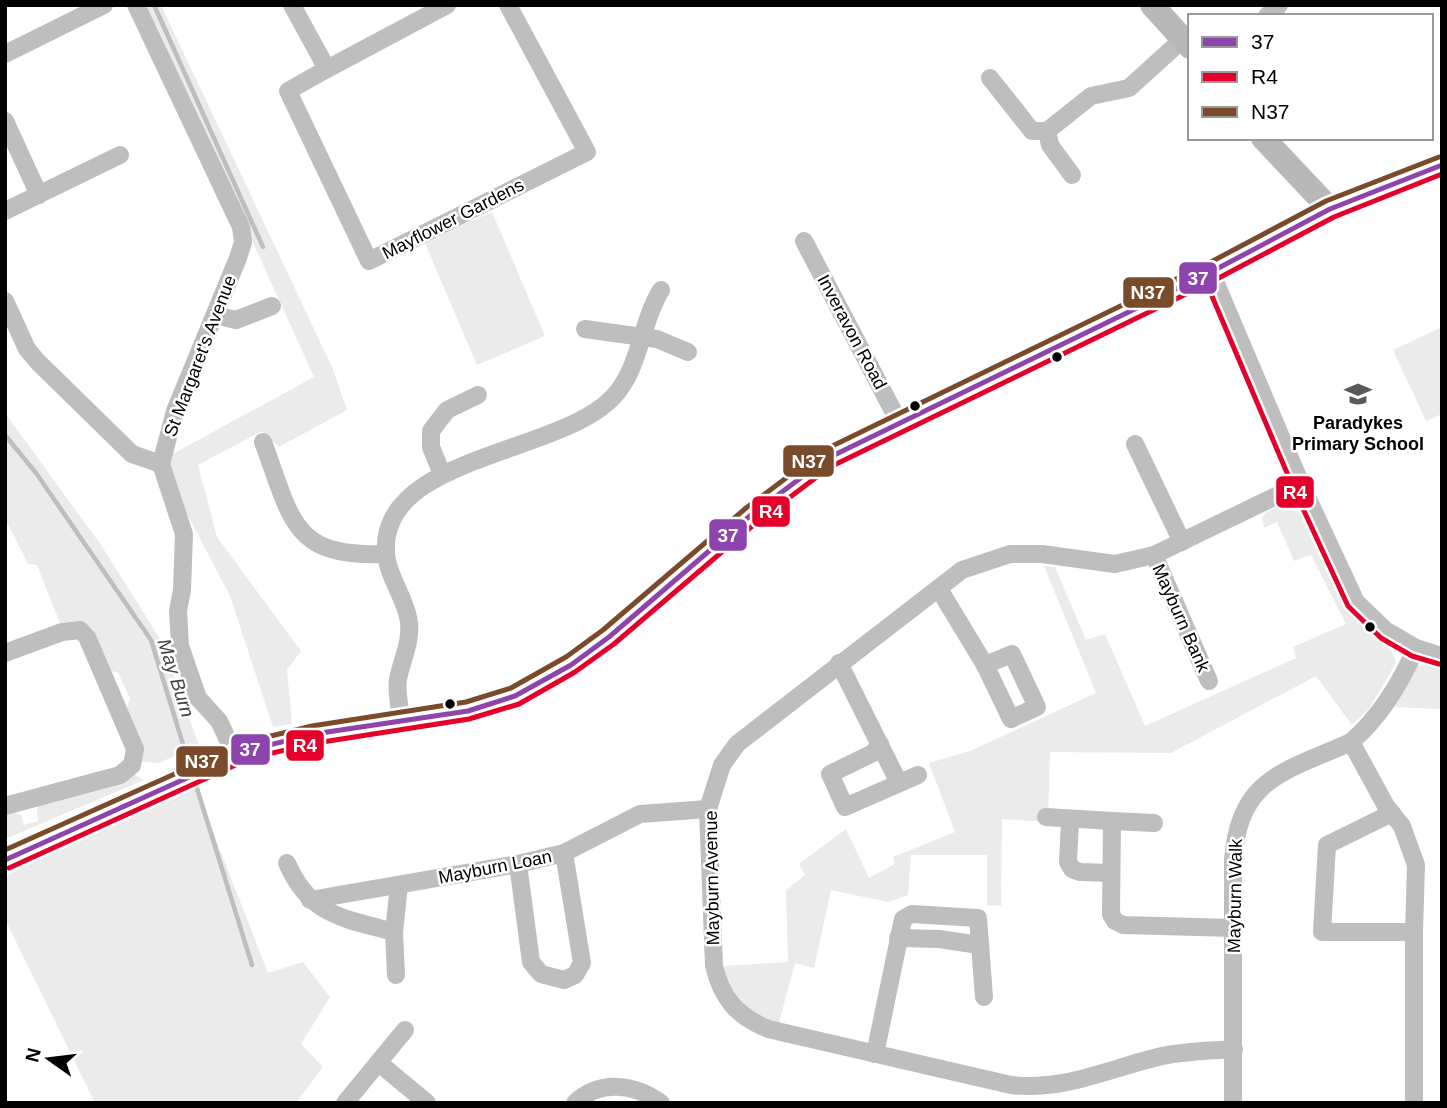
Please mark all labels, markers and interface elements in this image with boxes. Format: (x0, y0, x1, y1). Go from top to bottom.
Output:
legend (1188, 14, 1433, 140)
text: 37 (1251, 30, 1274, 53)
text: R4 (1251, 65, 1278, 88)
text: N37 (1251, 100, 1290, 123)
street label: Mayflower Gardens (379, 175, 527, 263)
line badge: 37 (1178, 261, 1218, 295)
text: 37 (1187, 268, 1209, 289)
street label: Inveravon Road (813, 271, 891, 393)
street label: St Margaret's Avenue (160, 273, 240, 439)
line badge: N37 (1122, 276, 1175, 309)
text: N37 (1131, 282, 1165, 303)
unlabelled marker (1050, 350, 1064, 364)
school or university icon: Paradykes Primary School (1343, 379, 1373, 409)
unlabelled marker (908, 399, 922, 413)
place label: Paradykes Primary School (1292, 413, 1424, 454)
line badge: N37 (782, 444, 835, 478)
text: N37 (792, 451, 826, 472)
line badge: R4 (1275, 475, 1315, 509)
text: R4 (1283, 482, 1308, 503)
line badge: R4 (751, 495, 791, 528)
text: R4 (759, 501, 784, 522)
line badge: 37 (708, 518, 748, 552)
text: 37 (717, 525, 739, 546)
street label: Mayburn Bank (1148, 561, 1214, 676)
unlabelled marker (1363, 620, 1377, 634)
water label: May Burn (153, 636, 199, 720)
unlabelled marker (443, 697, 457, 711)
line badge: R4 (285, 729, 325, 762)
line badge: 37 (230, 733, 271, 766)
text: R4 (293, 735, 318, 756)
text: 37 (239, 739, 261, 760)
line badge: N37 (175, 745, 229, 778)
text: N37 (185, 751, 219, 772)
street label: Mayburn Avenue (701, 810, 723, 946)
street label: Mayburn Walk (1224, 838, 1246, 953)
street label: Mayburn Loan (437, 846, 553, 888)
north arrow (14, 1024, 84, 1094)
text: N (21, 1046, 45, 1064)

